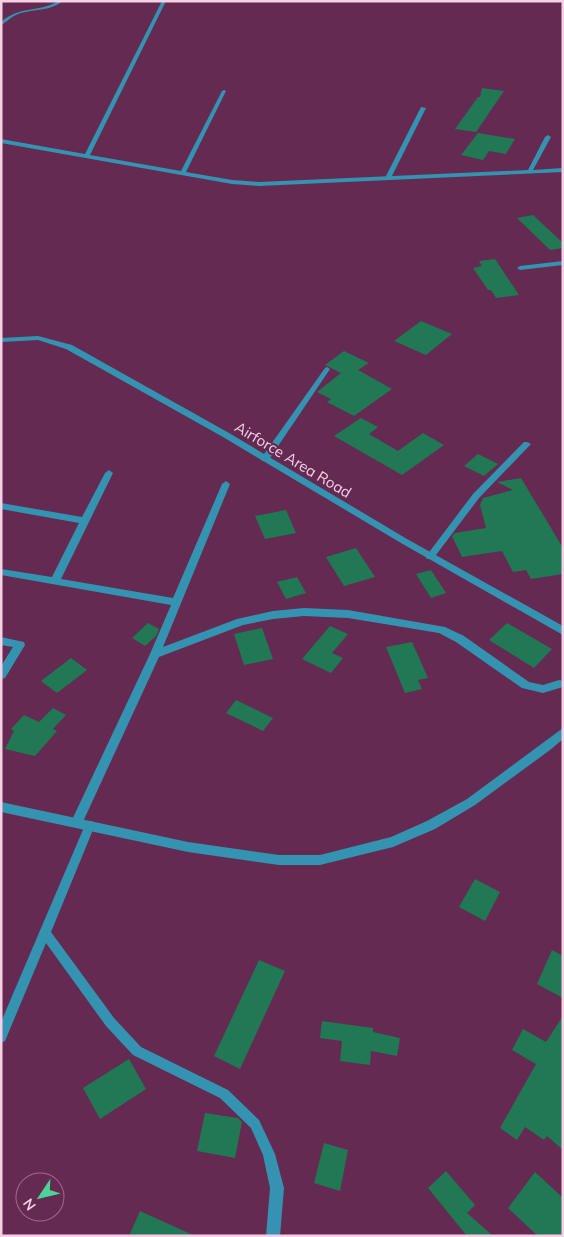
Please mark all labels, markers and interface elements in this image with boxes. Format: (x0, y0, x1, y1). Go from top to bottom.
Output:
street label: Airforce Area Road (231, 417, 355, 502)
north arrow (15, 1172, 65, 1222)
text: N (19, 1195, 40, 1214)

